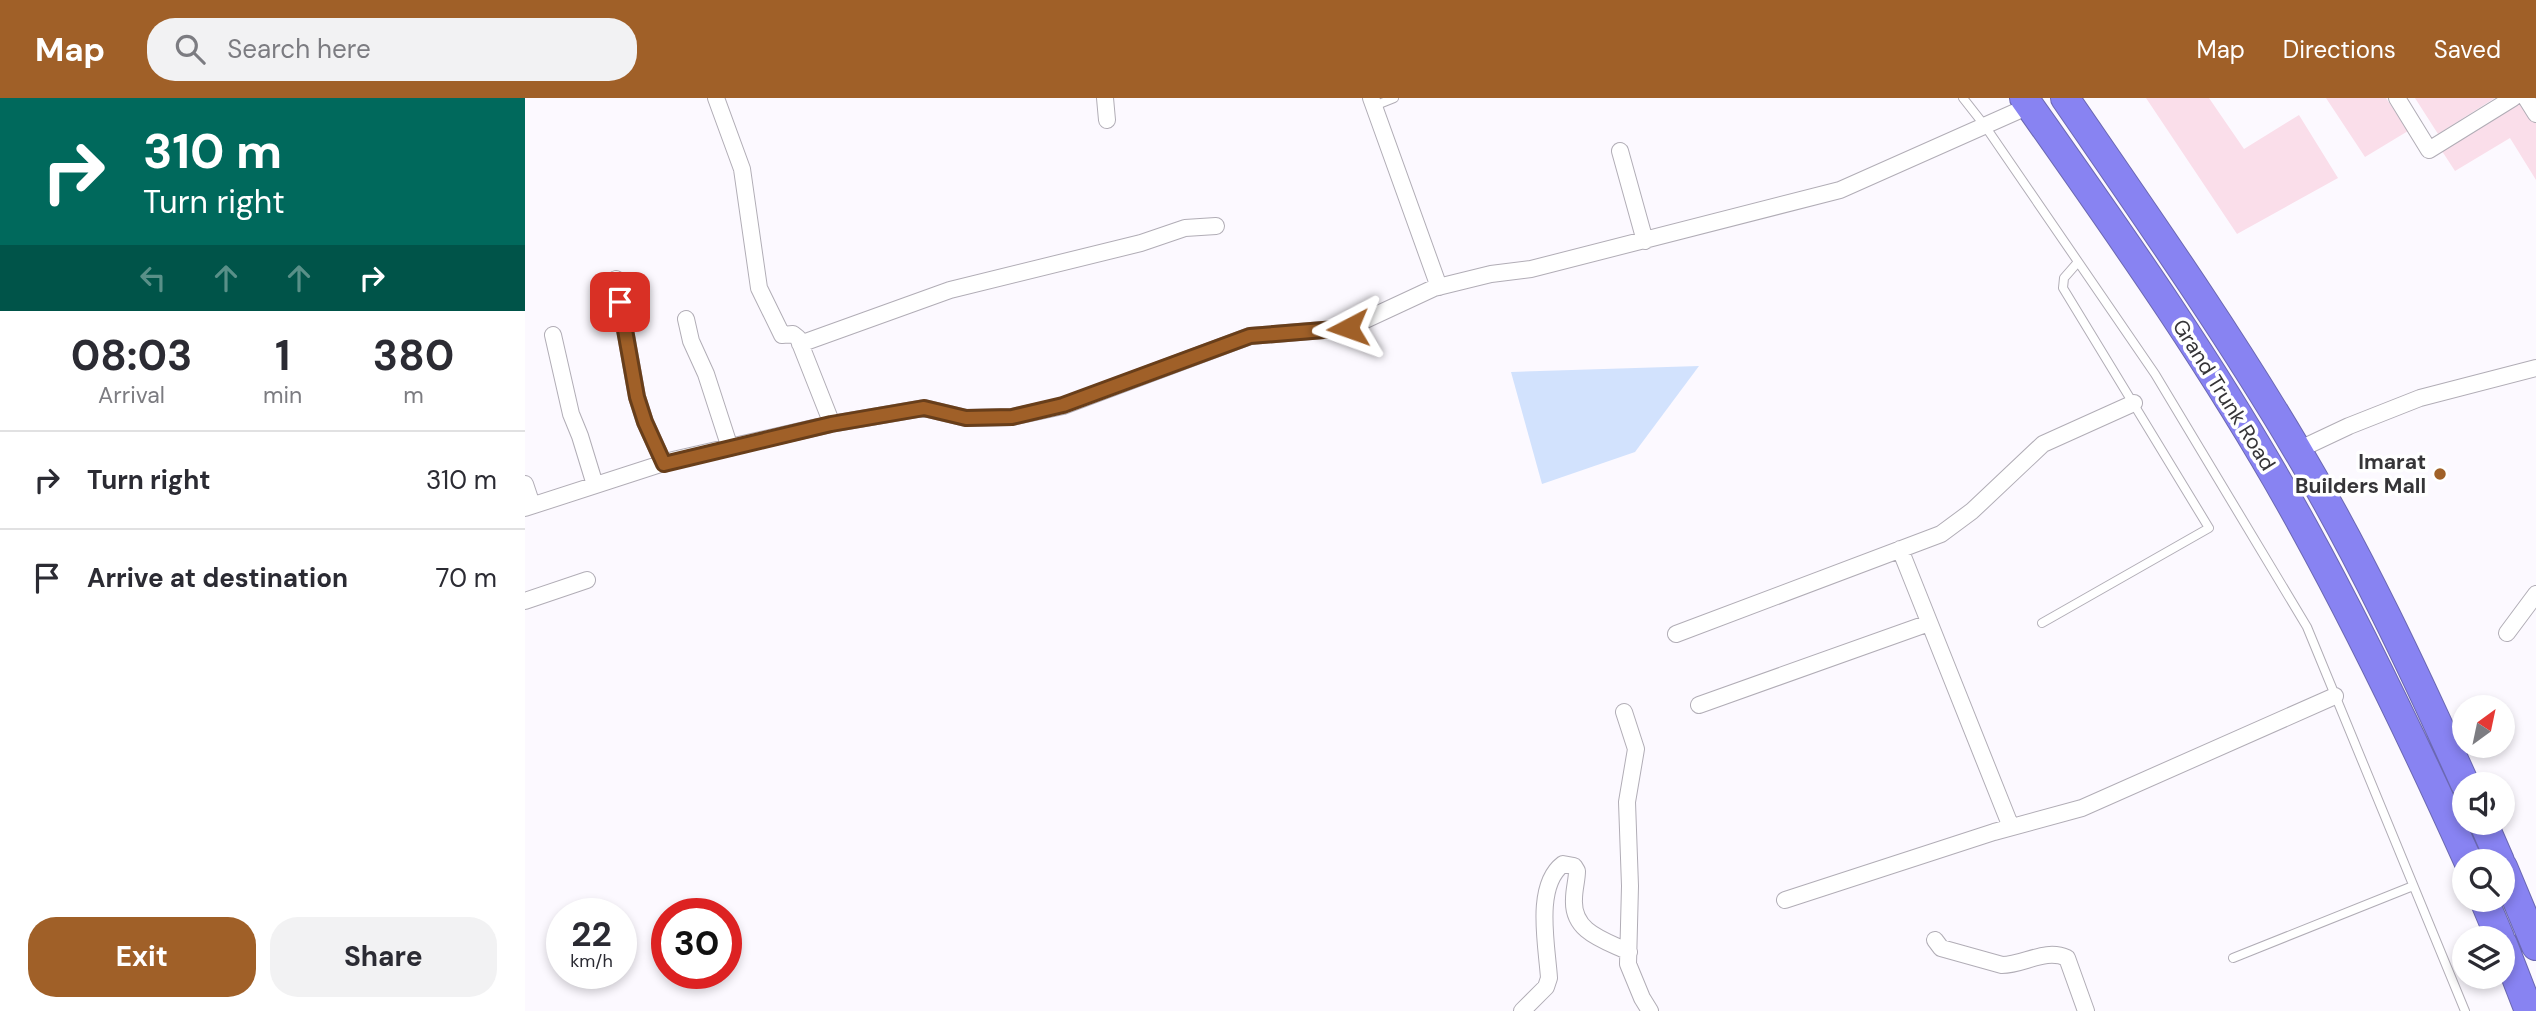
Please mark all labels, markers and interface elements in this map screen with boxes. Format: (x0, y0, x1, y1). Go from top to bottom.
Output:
search box (147, 18, 637, 81)
text: Map (35, 28, 105, 71)
icon: search (171, 30, 209, 68)
text: Search here (227, 32, 371, 66)
text: Map (2197, 34, 2245, 65)
text: Directions (2283, 34, 2396, 65)
text: Saved (2434, 34, 2501, 65)
text: 310 m (143, 119, 282, 183)
icon: right (28, 126, 119, 217)
text: Turn right (143, 181, 285, 223)
icon: left (134, 259, 172, 297)
icon: ahead (207, 259, 245, 297)
icon: ahead (280, 259, 318, 297)
icon: right (353, 259, 391, 297)
pin (590, 272, 650, 332)
icon: arrive (601, 283, 639, 321)
position arrow (1311, 291, 1385, 365)
street label: Grand Trunk Road (2166, 314, 2282, 476)
text: 08:03 (71, 328, 192, 383)
text: 1 (275, 328, 290, 383)
text: 380 (373, 328, 454, 383)
text: Arrival (98, 380, 165, 410)
text: min (263, 380, 302, 410)
text: m (403, 380, 424, 410)
place label: Imarat Builders Mall (2295, 448, 2426, 500)
icon: right (28, 461, 66, 499)
text: Turn right (87, 463, 211, 497)
text: 310 m (426, 463, 497, 497)
marker: Imarat Builders Mall (2432, 466, 2448, 482)
icon: arrive (28, 559, 66, 597)
text: Arrive at destination (87, 561, 348, 595)
text: 70 m (436, 561, 497, 595)
north arrow (2452, 695, 2515, 758)
map controls (2452, 695, 2515, 989)
button: sound (2452, 772, 2515, 835)
button: search (2452, 849, 2515, 912)
speed limit sign: 30 (651, 898, 742, 989)
text: 22 (571, 911, 612, 957)
button: Exit (28, 917, 256, 997)
button: Share (270, 917, 497, 997)
button: layers (2452, 926, 2515, 989)
text: km/h (570, 949, 613, 973)

